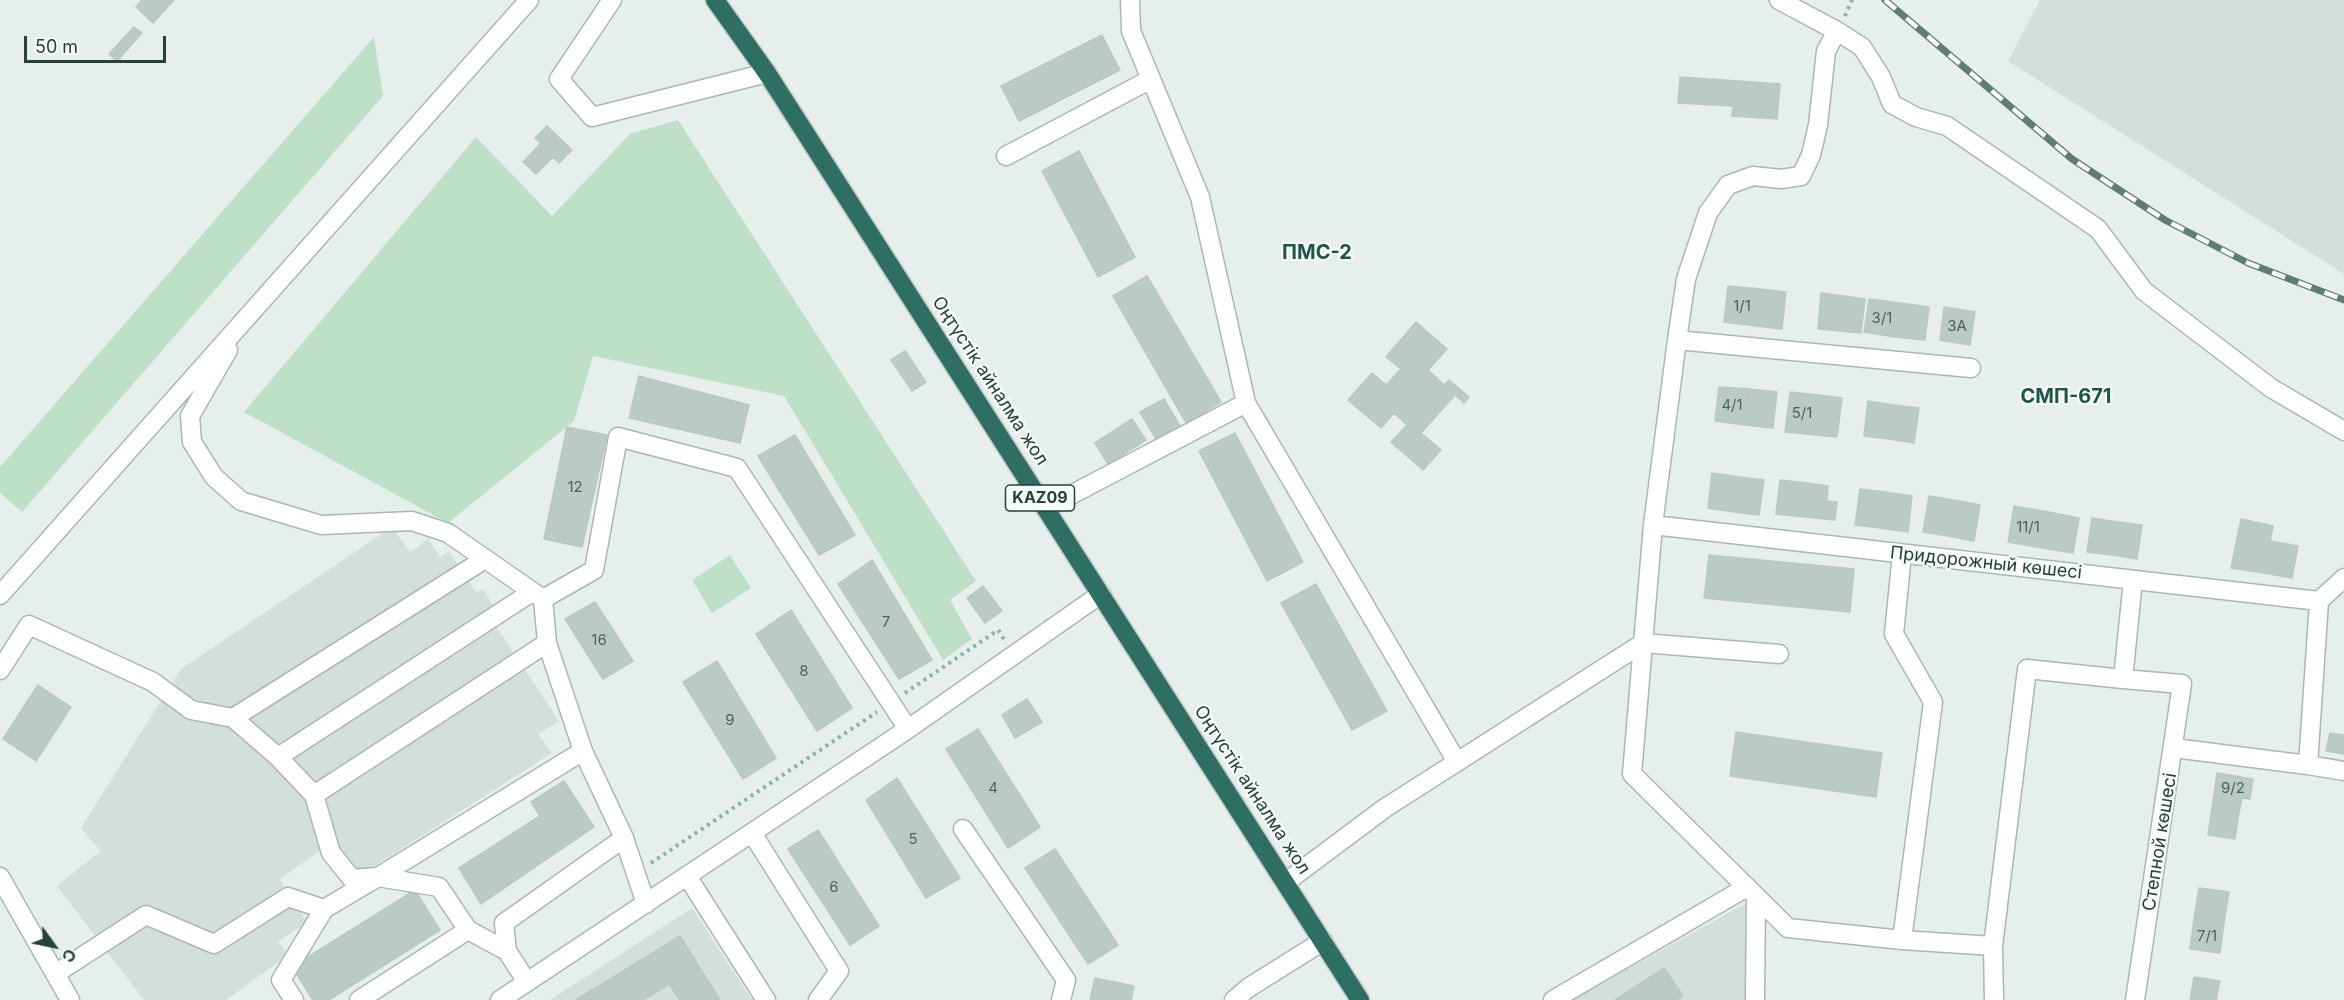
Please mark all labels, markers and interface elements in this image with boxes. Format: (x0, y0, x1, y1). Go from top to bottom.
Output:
scale bar (27, 24, 170, 62)
text: 50 m (35, 36, 78, 57)
district label: ПМС-2 (1282, 241, 1352, 265)
street label: Оңтүстік айналма жол (927, 293, 1053, 469)
house number: 1/1 (1733, 297, 1751, 315)
house number: 3/1 (1872, 309, 1892, 327)
house number: 3А (1947, 317, 1967, 335)
district label: СМП-671 (2021, 385, 2111, 409)
house number: 4/1 (1721, 396, 1743, 414)
house number: 5/1 (1792, 404, 1812, 422)
house number: 12 (567, 478, 583, 496)
road number: KAZ09 (1006, 485, 1074, 511)
house number: 11/1 (2016, 518, 2040, 536)
street label: Придорожный көшесі (1889, 542, 2083, 584)
house number: 7 (882, 613, 890, 631)
house number: 16 (591, 631, 607, 649)
house number: 8 (799, 662, 809, 680)
street label: Оңтүстік айналма жол (1189, 702, 1315, 878)
house number: 9 (725, 711, 735, 729)
street label: Степной көшесі (2138, 771, 2182, 913)
house number: 4 (988, 779, 998, 797)
house number: 9/2 (2221, 779, 2245, 797)
house number: 5 (908, 830, 918, 848)
house number: 6 (829, 878, 839, 896)
north arrow (24, 916, 84, 976)
house number: 7/1 (2197, 927, 2217, 945)
text: С (57, 945, 81, 966)

